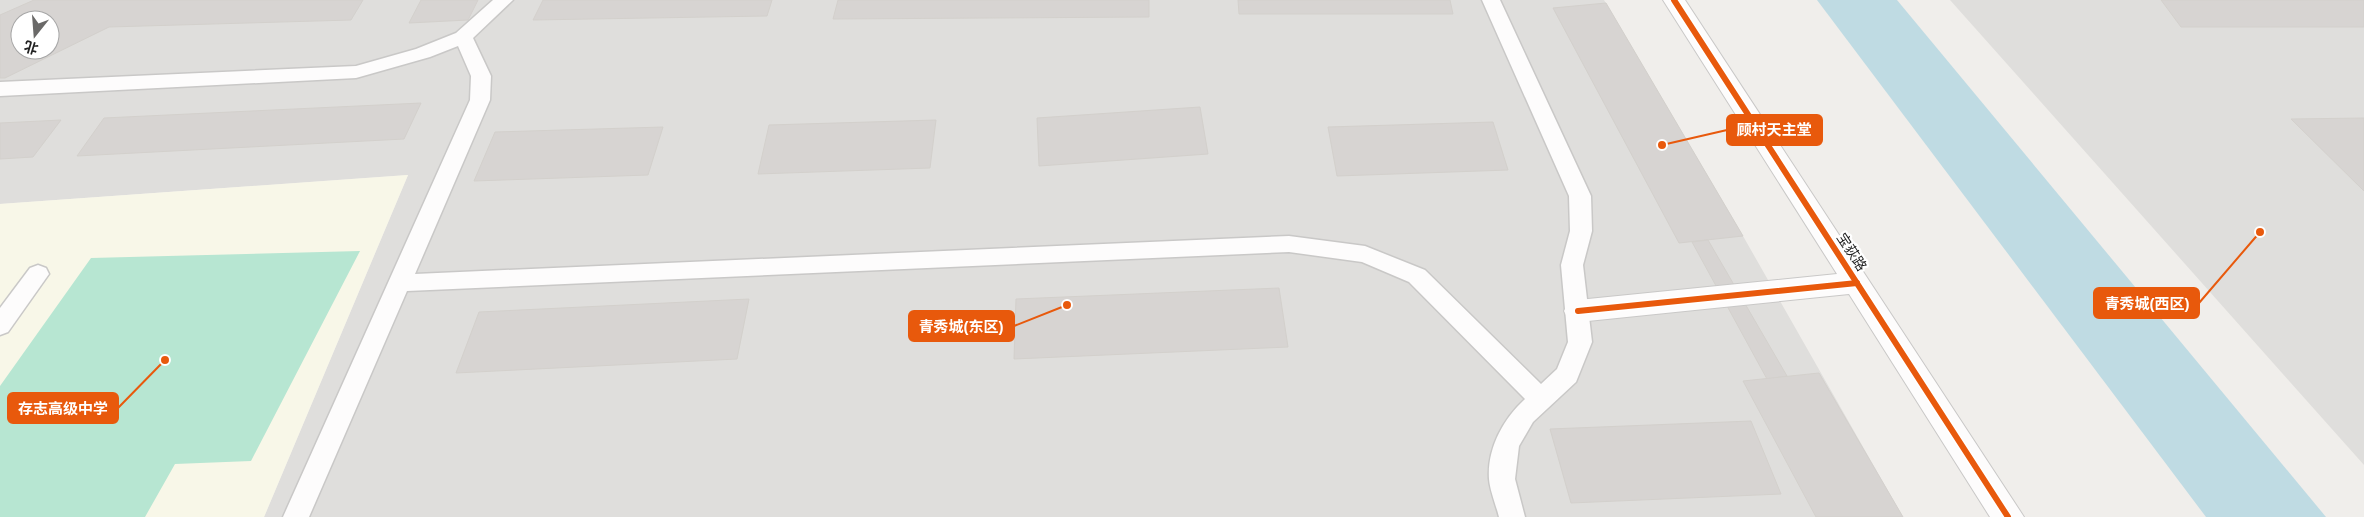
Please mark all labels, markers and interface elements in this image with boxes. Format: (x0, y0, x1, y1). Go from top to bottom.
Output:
north arrow (10, 10, 60, 60)
text: 北 (22, 38, 40, 57)
callout: 顾村天主堂 (1727, 115, 1822, 145)
text: 顾村天主堂 (1736, 121, 1812, 138)
street label: 宝荻路 (1834, 230, 1870, 274)
callout: 青秀城(西区) (2094, 288, 2199, 318)
text: 青秀城(西区) (2105, 295, 2190, 312)
callout: 青秀城(东区) (909, 311, 1014, 341)
text: 青秀城(东区) (919, 318, 1004, 335)
callout: 存志高级中学 (8, 393, 118, 423)
text: 存志高级中学 (18, 400, 108, 417)

